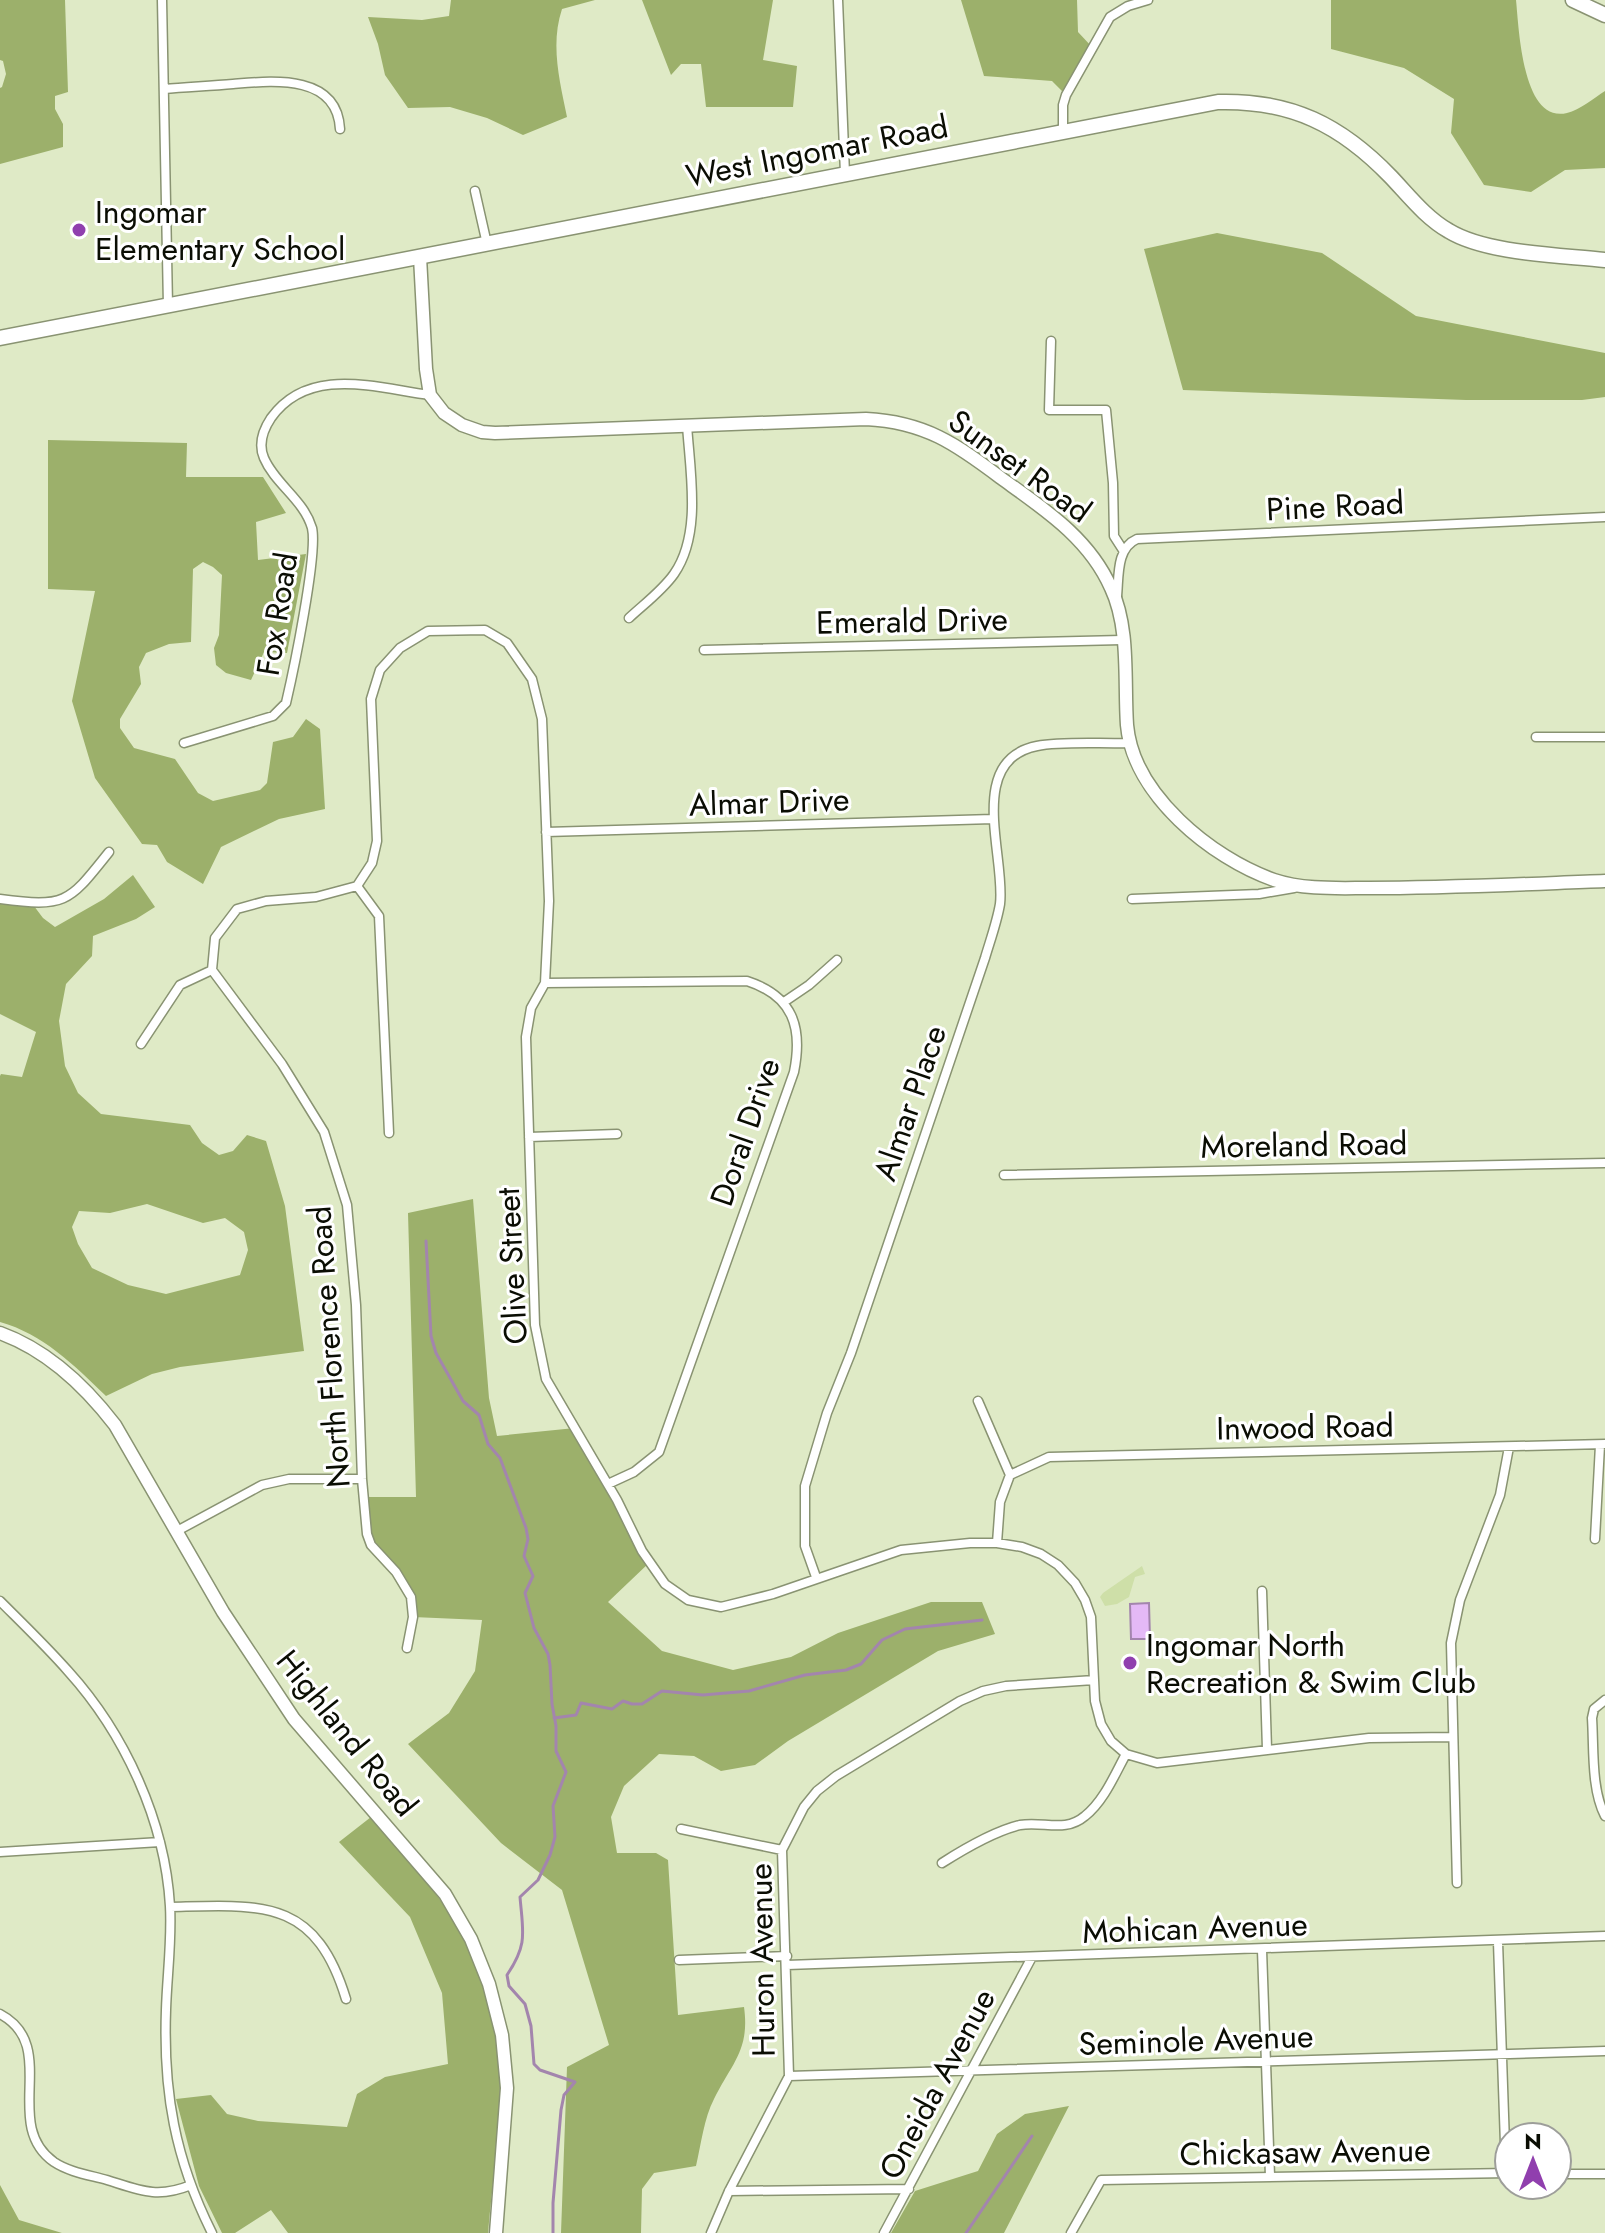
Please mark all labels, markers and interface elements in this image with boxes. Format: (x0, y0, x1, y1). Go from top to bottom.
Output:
street label: West Ingomar Road (682, 103, 952, 199)
place label: Ingomar Elementary School (95, 189, 345, 272)
marker: Ingomar Elementary School (70, 221, 88, 239)
street label: Sunset Road (939, 398, 1101, 534)
street label: Pine Road (1265, 479, 1405, 533)
street label: Fox Road (245, 549, 309, 679)
street label: Emerald Drive (816, 596, 1008, 646)
street label: Almar Drive (688, 776, 850, 828)
street label: Almar Place (862, 1019, 958, 1187)
street label: Doral Drive (698, 1052, 792, 1212)
street label: Moreland Road (1200, 1120, 1408, 1170)
street label: Olive Street (485, 1186, 539, 1346)
street label: North Florence Road (296, 1205, 362, 1489)
street label: Inwood Road (1216, 1402, 1394, 1452)
place label: Ingomar North Recreation & Swim Club (1146, 1622, 1476, 1705)
street label: Highland Road (265, 1640, 429, 1826)
marker: Ingomar North Recreation & Swim Club (1121, 1654, 1139, 1672)
street label: Huron Avenue (737, 1863, 787, 2057)
street label: Mohican Avenue (1082, 1901, 1308, 1955)
street label: Oneida Avenue (867, 1981, 1007, 2187)
street label: Seminole Avenue (1078, 2013, 1314, 2067)
north arrow (1493, 2121, 1573, 2201)
text: N (1524, 2125, 1542, 2157)
street label: Chickasaw Avenue (1179, 2127, 1431, 2177)

